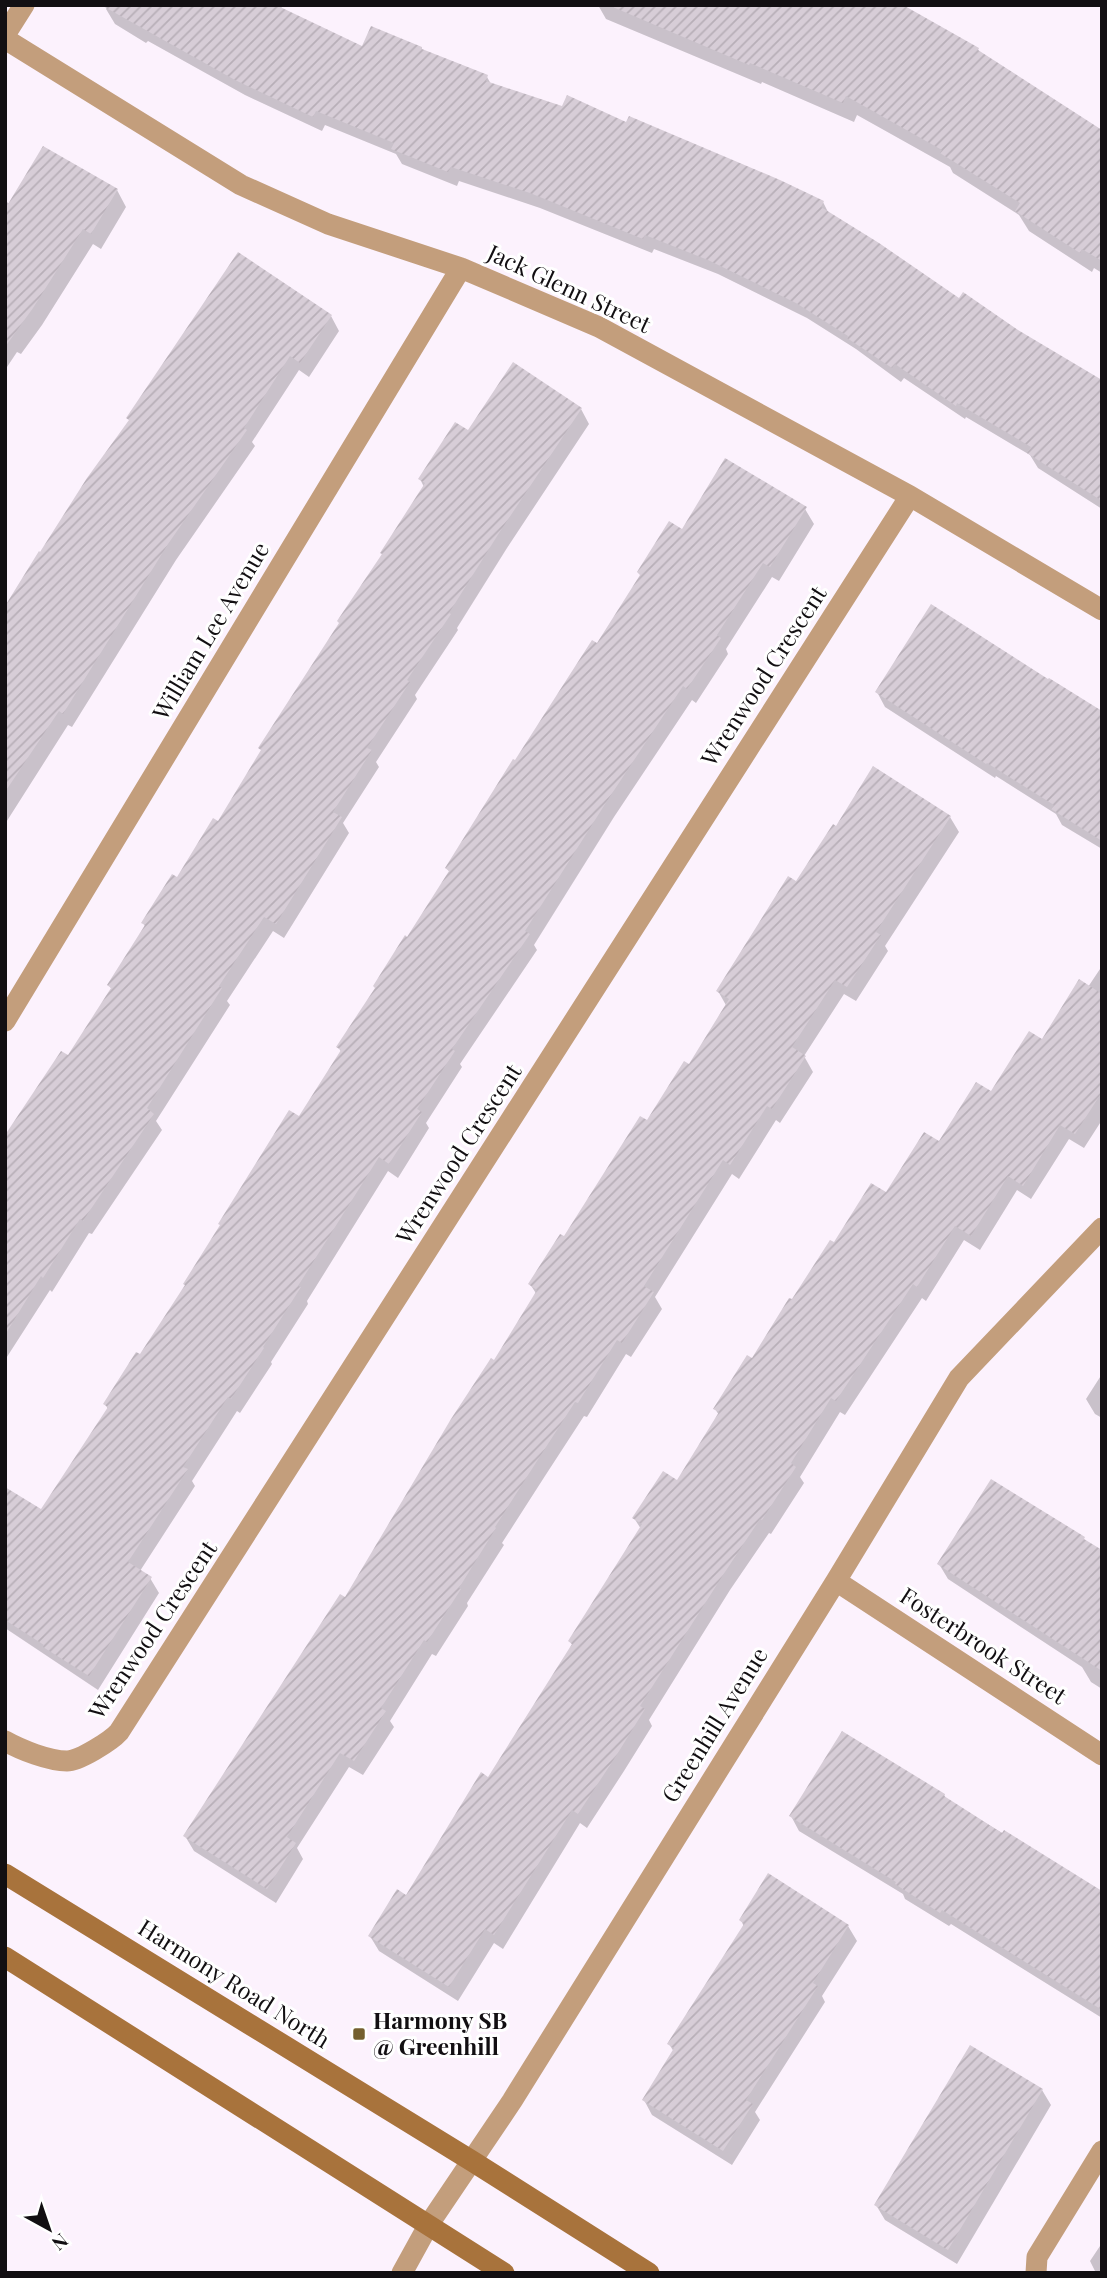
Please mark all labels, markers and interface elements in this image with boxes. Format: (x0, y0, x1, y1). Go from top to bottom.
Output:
street label: Jack Glenn Street (482, 236, 657, 339)
street label: William Lee Avenue (144, 536, 275, 726)
street label: Wrenwood Crescent (692, 578, 833, 772)
street label: Wrenwood Crescent (387, 1056, 528, 1250)
street label: Wrenwood Crescent (80, 1533, 223, 1725)
street label: Fosterbrook Street (895, 1579, 1074, 1711)
street label: Greenhill Avenue (654, 1641, 774, 1808)
street label: Harmony Road North (133, 1911, 337, 2055)
place label: Harmony SB @ Greenhill (373, 2004, 507, 2061)
marker: Harmony SB @ Greenhill (351, 2026, 367, 2042)
north arrow (14, 2194, 84, 2264)
text: N (47, 2228, 74, 2257)

